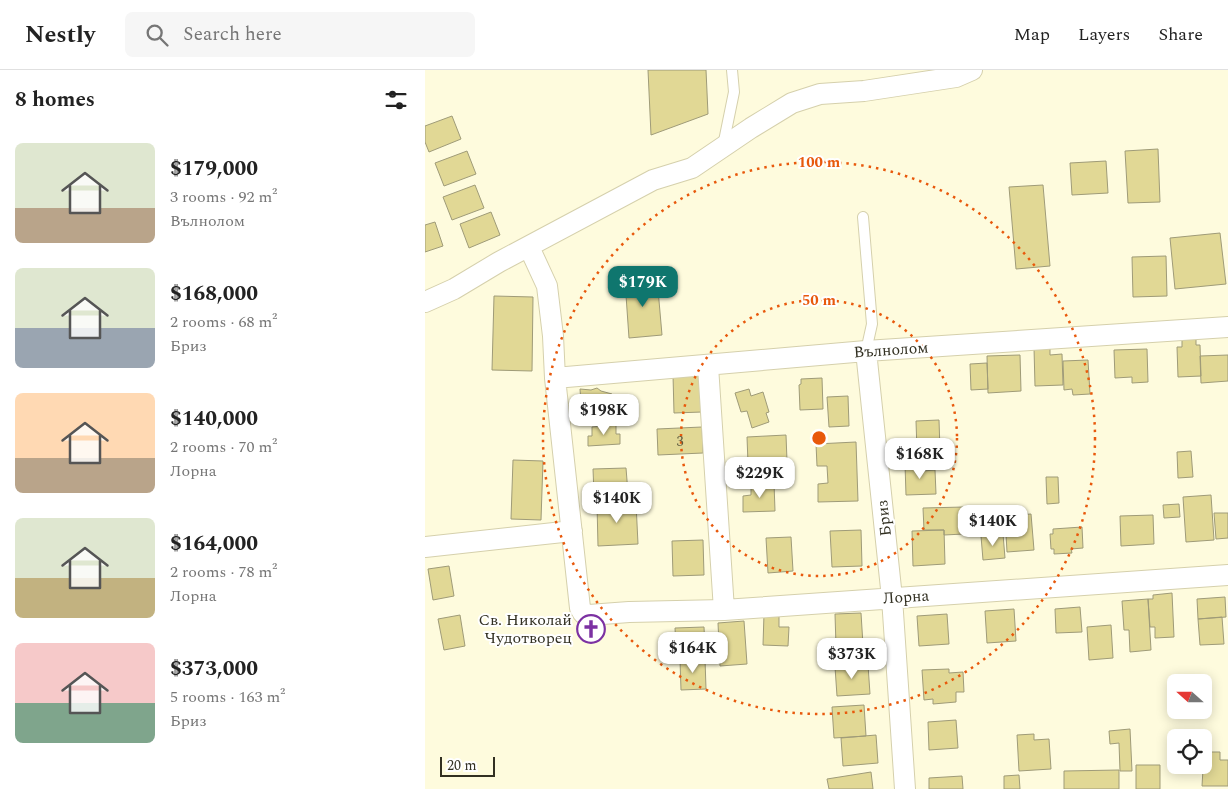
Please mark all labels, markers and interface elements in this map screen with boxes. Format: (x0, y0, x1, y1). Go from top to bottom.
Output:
search box (125, 12, 475, 57)
text: Nestly (25, 17, 95, 53)
text: Search here (183, 20, 282, 49)
icon: search (143, 21, 171, 49)
text: Map (1014, 21, 1050, 48)
text: Layers (1078, 21, 1130, 48)
text: Share (1158, 21, 1203, 48)
text: 8 homes (15, 84, 95, 116)
icon: filters (382, 86, 410, 114)
text: 100 m (798, 151, 841, 174)
text: $179,000 (170, 153, 258, 185)
icon: home (55, 163, 115, 223)
text: 3 rooms · 92 m² (170, 185, 277, 209)
text: Вълнолом (170, 209, 245, 233)
pin: $179K (608, 266, 678, 308)
text: $179K (619, 270, 667, 294)
text: $168,000 (170, 278, 258, 310)
icon: home (55, 288, 115, 348)
text: 50 m (802, 289, 837, 312)
text: 2 rooms · 68 m² (170, 310, 277, 334)
text: Бриз (170, 334, 207, 358)
street label: Вълнолом (853, 335, 929, 365)
pin: $198K (569, 394, 639, 436)
text: $198K (580, 398, 628, 422)
text: $140,000 (170, 403, 258, 435)
icon: home (55, 413, 115, 473)
centre of rings (810, 429, 828, 447)
house number: 3 (677, 431, 684, 452)
text: 2 rooms · 70 m² (170, 435, 277, 459)
pin: $168K (885, 438, 955, 480)
text: $168K (896, 442, 944, 466)
pin: $229K (725, 456, 795, 499)
text: Лорна (170, 459, 217, 483)
text: $229K (736, 461, 784, 485)
pin: $140K (582, 482, 652, 524)
text: $140K (593, 486, 641, 510)
street label: Бриз (870, 499, 898, 537)
pin: $140K (958, 504, 1028, 547)
text: $140K (969, 509, 1017, 533)
text: $164,000 (170, 528, 258, 560)
icon: home (55, 538, 115, 598)
text: 2 rooms · 78 m² (170, 560, 277, 584)
street label: Лорна (882, 583, 930, 611)
text: Лорна (170, 584, 217, 608)
place label: Св. Николай Чудотворец (478, 608, 572, 650)
church icon: Св. Николай Чудотворец (576, 614, 606, 644)
pin: $164K (658, 632, 728, 674)
text: $164K (669, 636, 717, 660)
pin: $373K (817, 638, 887, 680)
text: $373K (828, 642, 876, 666)
text: $373,000 (170, 653, 258, 685)
icon: home (55, 663, 115, 723)
north arrow (1167, 674, 1213, 719)
map controls (1167, 674, 1212, 774)
text: 5 rooms · 163 m² (170, 685, 285, 709)
text: Бриз (170, 709, 207, 733)
button: locate (1167, 729, 1212, 774)
scale bar (440, 754, 495, 777)
text: 20 m (447, 755, 477, 776)

